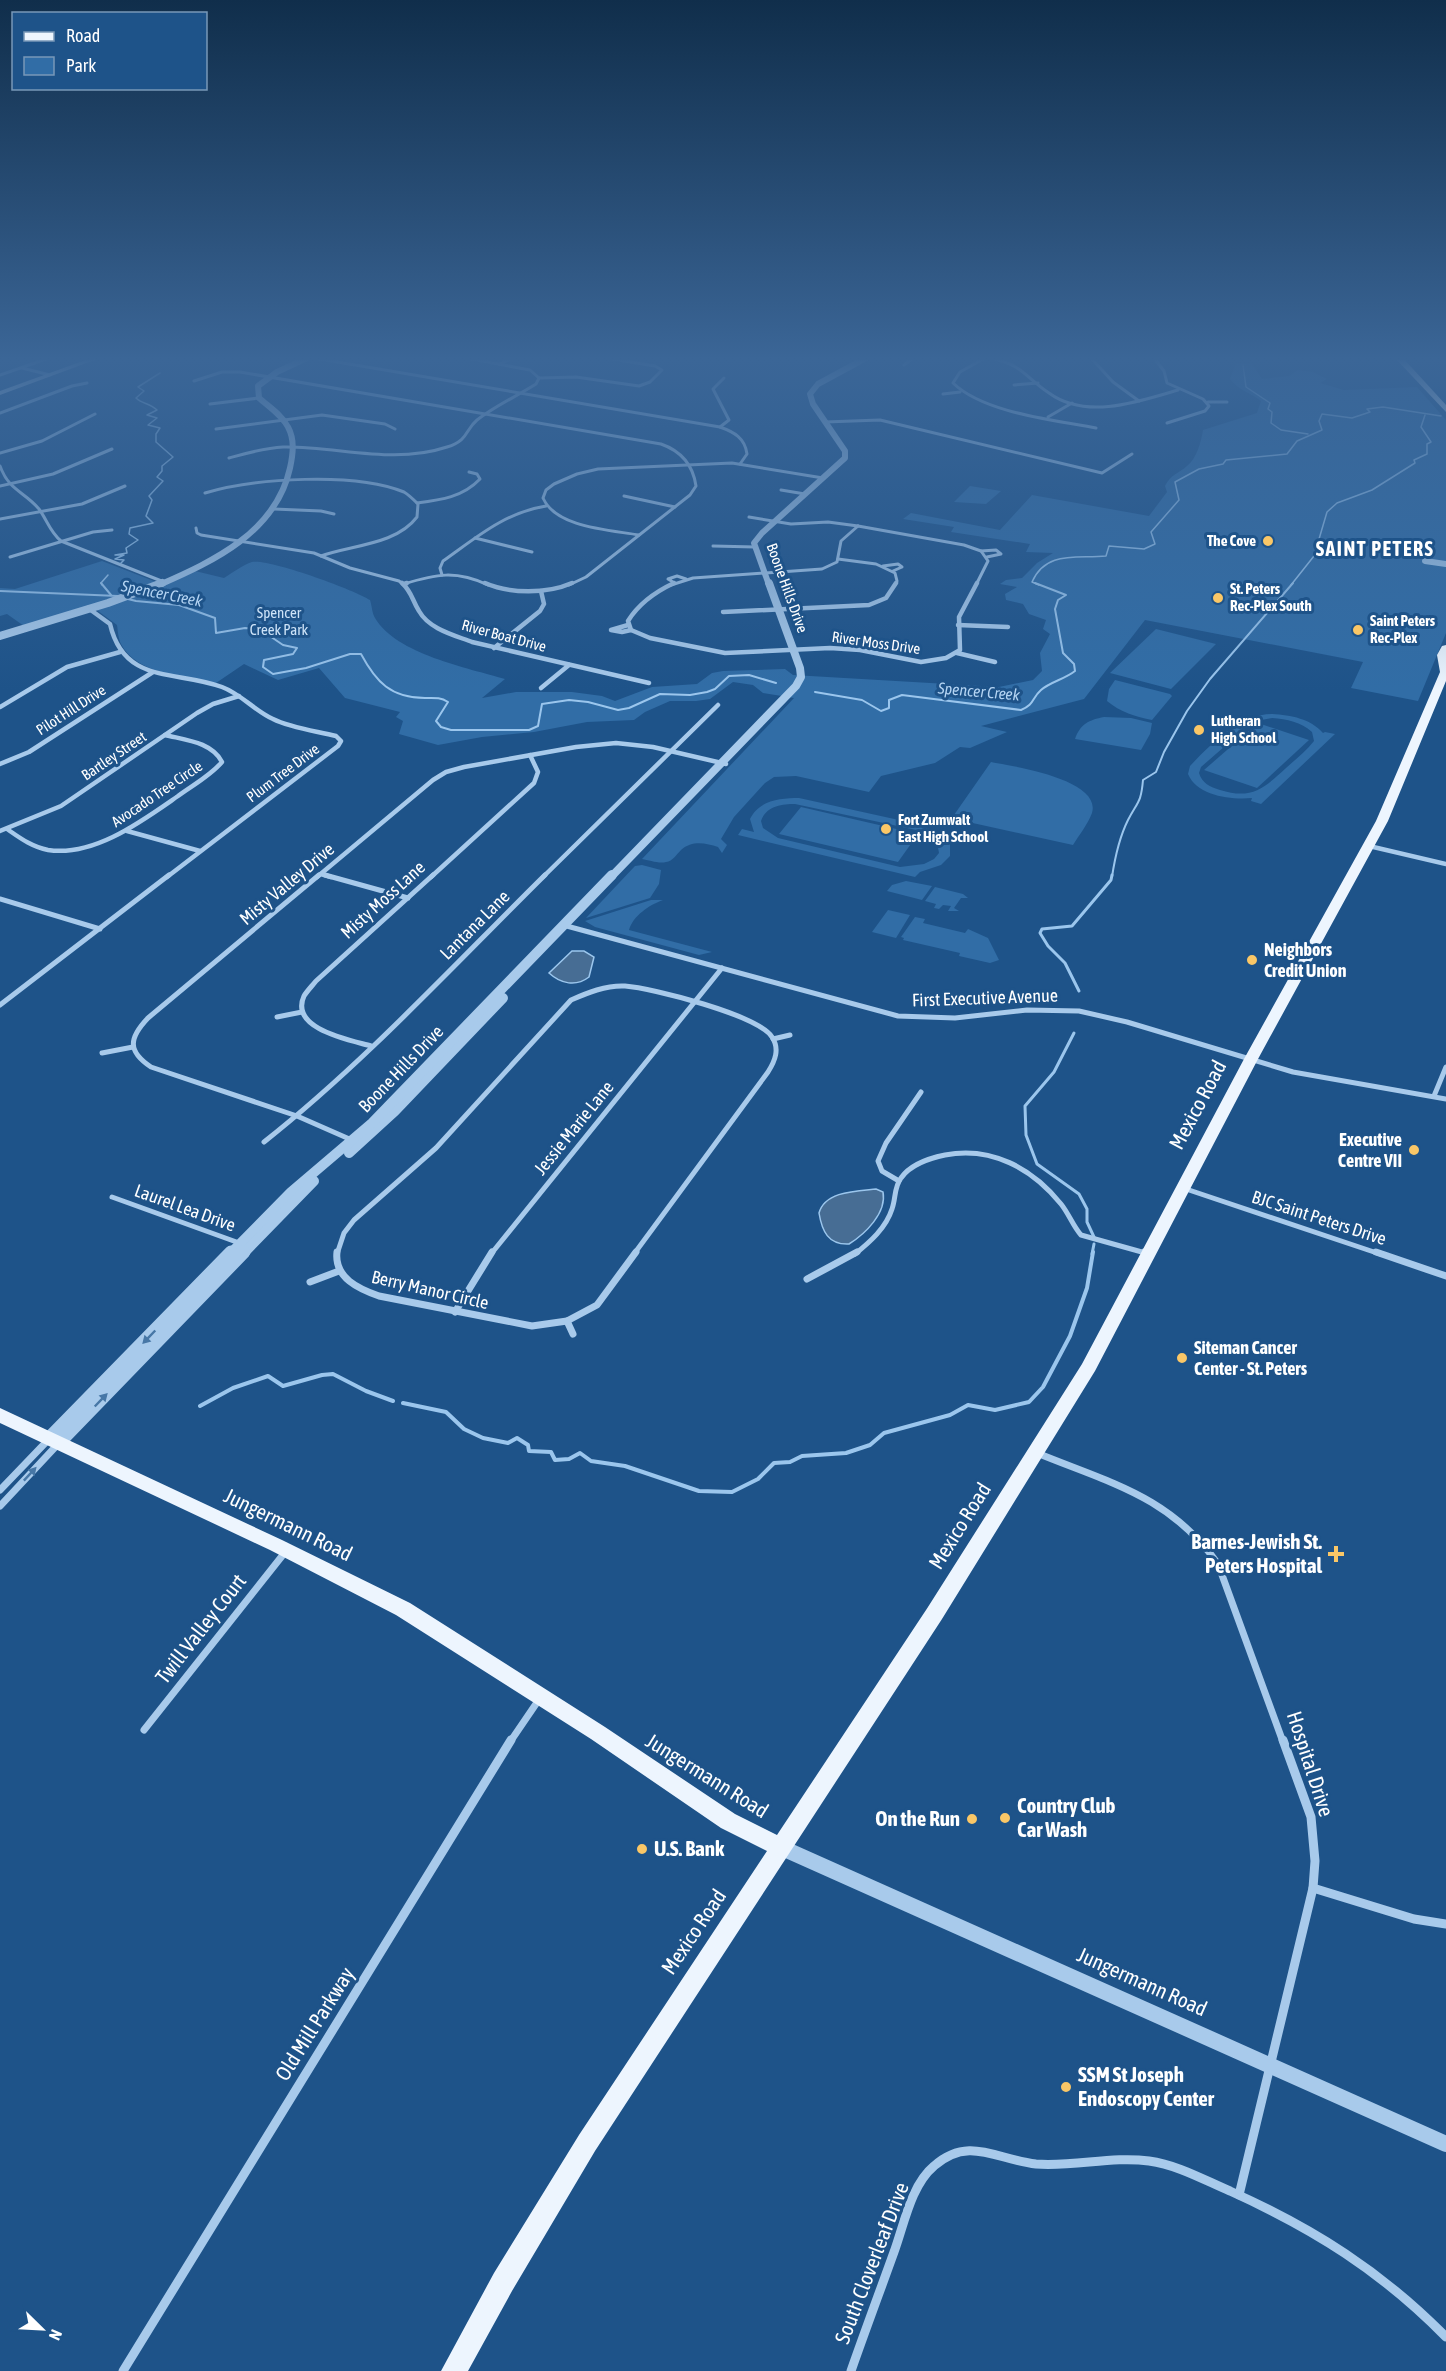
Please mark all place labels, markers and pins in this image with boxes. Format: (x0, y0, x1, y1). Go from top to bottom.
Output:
place label: The Cove (1207, 532, 1256, 549)
marker: The Cove (1261, 534, 1275, 548)
place label: St. Peters Rec-Plex South (1230, 580, 1312, 614)
marker: St. Peters Rec-Plex South (1211, 591, 1225, 605)
place label: Saint Peters Rec-Plex (1370, 612, 1436, 646)
marker: Saint Peters Rec-Plex (1351, 623, 1365, 637)
place label: Lutheran High School (1211, 712, 1277, 746)
marker: Lutheran High School (1192, 723, 1206, 737)
place label: Fort Zumwalt East High School (898, 811, 989, 845)
marker: Fort Zumwalt East High School (879, 822, 893, 836)
place label: Neighbors Credit Union (1264, 939, 1347, 981)
marker: Neighbors Credit Union (1245, 953, 1259, 967)
place label: Executive Centre VII (1338, 1129, 1402, 1171)
marker: Executive Centre VII (1407, 1143, 1421, 1157)
place label: Siteman Cancer Center - St. Peters (1194, 1337, 1308, 1379)
marker: Siteman Cancer Center - St. Peters (1175, 1351, 1189, 1365)
place label: Barnes-Jewish St. Peters Hospital (1191, 1529, 1322, 1577)
marker: Barnes-Jewish St. Peters Hospital (1327, 1545, 1345, 1563)
place label: Country Club Car Wash (1017, 1793, 1116, 1841)
place label: On the Run (875, 1806, 960, 1830)
marker: Country Club Car Wash (998, 1811, 1012, 1825)
marker: On the Run (965, 1812, 979, 1826)
place label: U.S. Bank (654, 1836, 725, 1860)
marker: U.S. Bank (635, 1842, 649, 1856)
place label: SSM St Joseph Endoscopy Center (1078, 2062, 1215, 2110)
marker: SSM St Joseph Endoscopy Center (1059, 2080, 1073, 2094)

